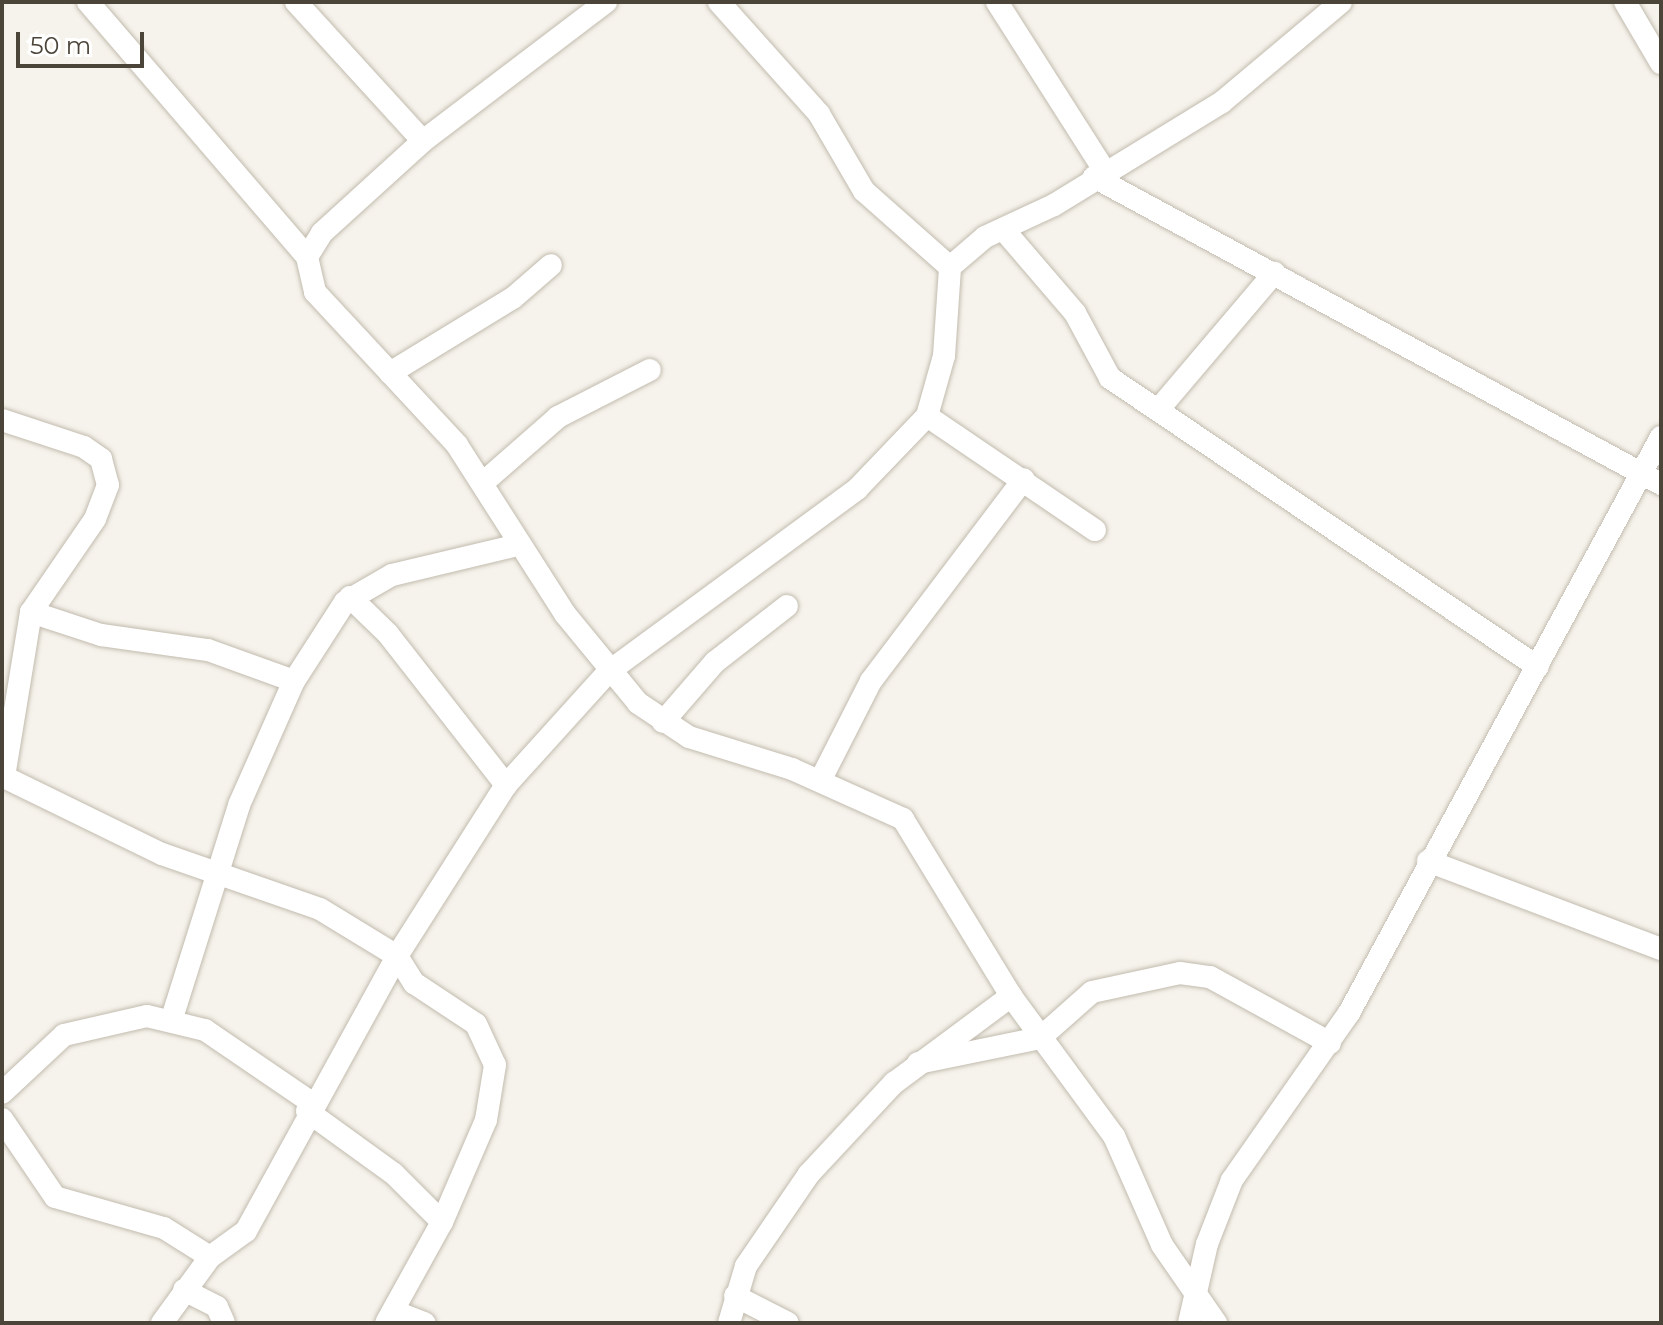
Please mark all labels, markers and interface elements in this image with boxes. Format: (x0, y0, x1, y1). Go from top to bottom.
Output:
scale bar (20, 16, 148, 66)
text: 50 m (30, 31, 91, 60)

